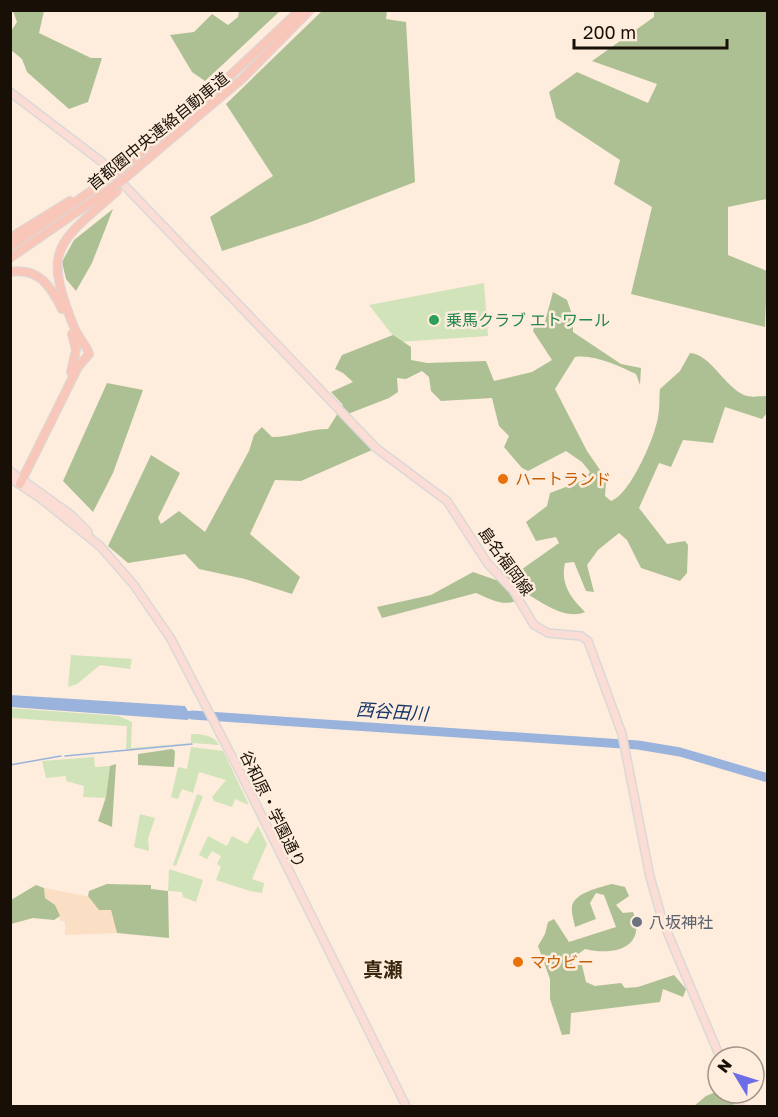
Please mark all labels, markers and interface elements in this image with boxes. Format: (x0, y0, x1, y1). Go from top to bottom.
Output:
scale bar (574, 12, 727, 50)
text: 200 m (583, 21, 636, 43)
street label: 首都圏中央連絡自動車道 (83, 68, 233, 194)
place label: 乗馬クラブ エトワール (446, 310, 610, 330)
marker: 乗馬クラブ エトワール (427, 313, 441, 327)
place label: ハートランド (515, 469, 611, 489)
marker: ハートランド (496, 472, 510, 486)
street label: 島名福岡線 (474, 523, 538, 599)
water label: 西谷田川 (355, 698, 431, 725)
street label: 谷和原・学園通り (236, 747, 310, 871)
place label: 八坂神社 (649, 912, 713, 932)
marker: 八坂神社 (630, 915, 644, 929)
place label: マウビー (530, 952, 594, 972)
marker: マウビー (511, 955, 525, 969)
district label: 真瀬 (363, 957, 403, 981)
north arrow (706, 1045, 766, 1105)
text: N (713, 1055, 736, 1077)

